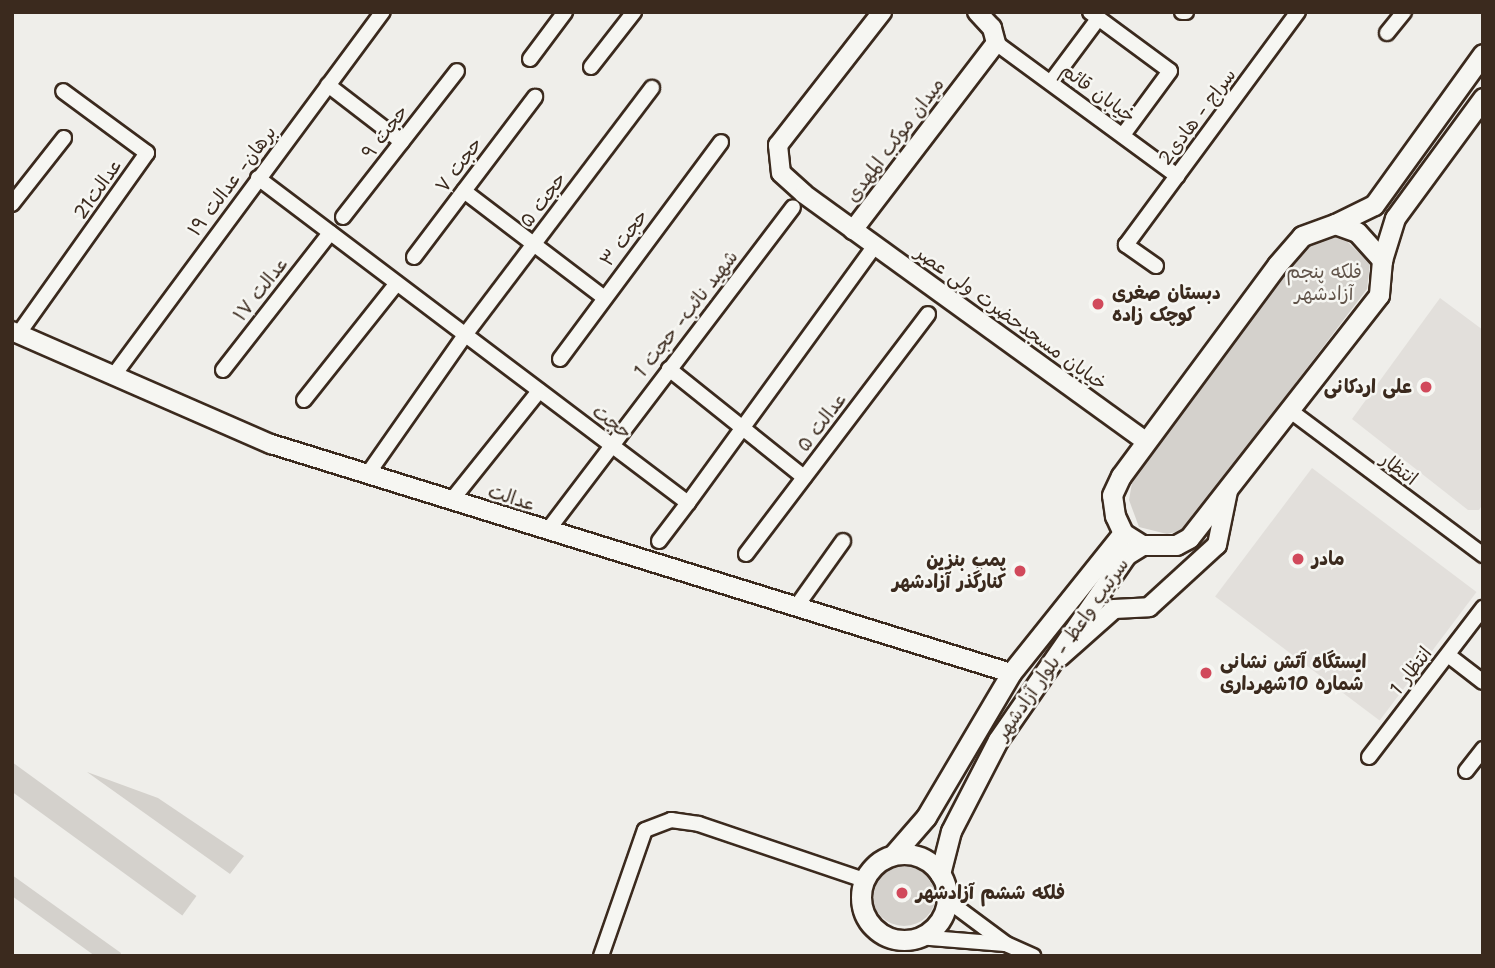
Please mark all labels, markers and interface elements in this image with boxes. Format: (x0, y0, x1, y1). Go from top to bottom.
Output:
street label: خیابان قائم (1056, 58, 1140, 128)
street label: سراج - هادی2 (1153, 64, 1241, 170)
street label: میدان موکب المهدی (841, 73, 949, 207)
street label: حجت ۹ (357, 101, 413, 163)
street label: برهان- عدالت ۱۹ (183, 121, 281, 241)
street label: حجت ۷ (431, 133, 487, 197)
street label: 21عدالت (69, 154, 127, 224)
street label: حجت ۵ (515, 168, 571, 232)
street label: حجت ۳ (595, 205, 653, 271)
street label: خیابان مسجدحضرت ولی عصر (911, 241, 1111, 395)
street label: شهید نائب- حجت 1 (629, 246, 743, 382)
street label: عدالت ۱۷ (229, 252, 293, 326)
park label: فلکه پنجم آزادشهر (1286, 261, 1362, 305)
place label: دبستان صغری کوچک زاده (1112, 282, 1221, 326)
marker: دبستان صغری کوچک زاده (1090, 296, 1106, 312)
place label: علی اردکانی (1324, 376, 1412, 398)
marker: علی اردکانی (1418, 379, 1434, 395)
street label: عدالت ۵ (792, 388, 852, 456)
street label: حجت (588, 400, 636, 444)
street label: انتظار (1376, 448, 1422, 490)
street label: عدالت (485, 480, 539, 516)
place label: مادر (1312, 548, 1344, 570)
place label: پمپ بنزین کنارگذر آزادشهر (892, 549, 1006, 593)
marker: مادر (1290, 551, 1306, 567)
street label: سرتیپ واعظ - بلوار آزادشهر (990, 554, 1134, 744)
marker: پمپ بنزین کنارگذر آزادشهر (1012, 563, 1028, 579)
street label: انتظار 1 (1385, 642, 1437, 700)
place label: ایستگاه آتش نشانی شماره 10شهرداری (1220, 651, 1366, 695)
marker: ایستگاه آتش نشانی شماره 10شهرداری (1198, 665, 1214, 681)
place label: فلکه ششم آزادشهر (916, 882, 1065, 904)
marker: فلکه ششم آزادشهر (894, 885, 910, 901)

